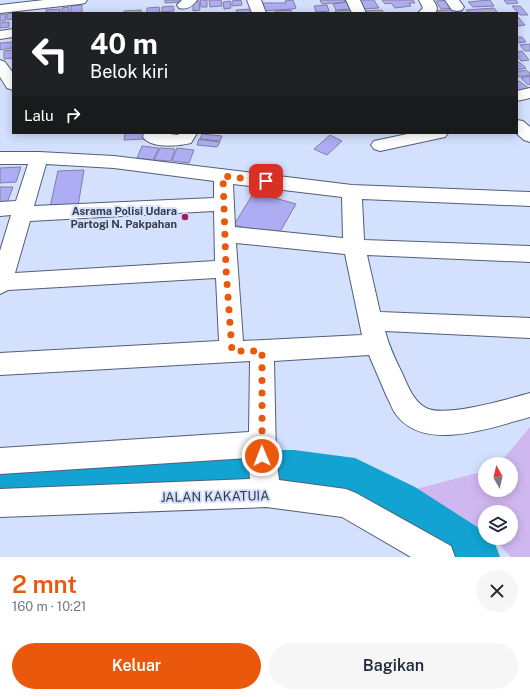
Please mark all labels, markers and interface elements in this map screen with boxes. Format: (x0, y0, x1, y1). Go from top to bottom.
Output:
text: 40 m (90, 27, 158, 60)
icon: left (24, 28, 76, 80)
text: Belok kiri (90, 61, 168, 82)
icon: right (62, 104, 84, 126)
text: Lalu (24, 107, 54, 124)
pin (249, 164, 283, 198)
icon: arrive (255, 170, 277, 192)
place label: Asrama Polisi Udara Partogi N. Pakpahan (71, 205, 177, 230)
marker: Asrama Polisi Udara Partogi N. Pakpahan (180, 212, 190, 222)
position arrow (241, 435, 283, 477)
north arrow (478, 457, 518, 497)
map controls (478, 457, 518, 545)
street label: JALAN KAKATUIA (160, 488, 270, 505)
button: layers (478, 505, 518, 545)
text: 2 mnt (12, 570, 77, 598)
button: close (476, 570, 518, 612)
text: 160 m · 10:21 (12, 599, 86, 614)
button: Keluar (12, 643, 261, 689)
button: Bagikan (269, 643, 518, 689)

